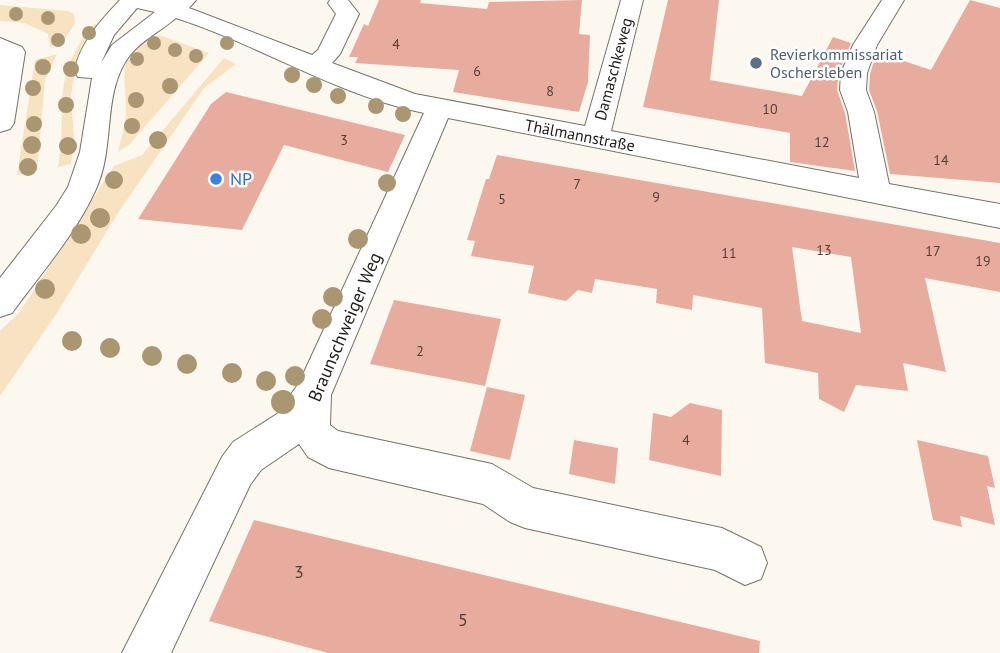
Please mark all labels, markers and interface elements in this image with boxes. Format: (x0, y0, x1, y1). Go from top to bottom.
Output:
street label: Damaschkeweg (590, 15, 636, 123)
house number: 4 (392, 35, 400, 53)
place label: Revierkommissariat Oschersleben (770, 44, 903, 82)
marker: Revierkommissariat Oschersleben (748, 55, 764, 71)
house number: 6 (473, 62, 481, 80)
house number: 8 (546, 82, 554, 100)
house number: 10 (762, 100, 778, 118)
street label: Thälmannstraße (523, 115, 637, 155)
house number: 3 (340, 131, 348, 149)
house number: 12 (814, 133, 830, 151)
house number: 14 (933, 151, 949, 169)
place label: NP (230, 167, 252, 190)
marker: NP (208, 171, 224, 187)
house number: 7 (573, 175, 581, 193)
house number: 9 (652, 188, 660, 206)
house number: 5 (498, 190, 506, 208)
house number: 13 (816, 241, 832, 259)
house number: 17 (925, 242, 941, 260)
house number: 11 (721, 244, 737, 262)
street label: Braunschweiger Weg (303, 249, 386, 405)
house number: 19 (975, 252, 991, 270)
house number: 2 (416, 342, 424, 360)
house number: 4 (682, 431, 690, 449)
house number: 3 (294, 560, 304, 583)
house number: 5 (458, 608, 468, 631)

